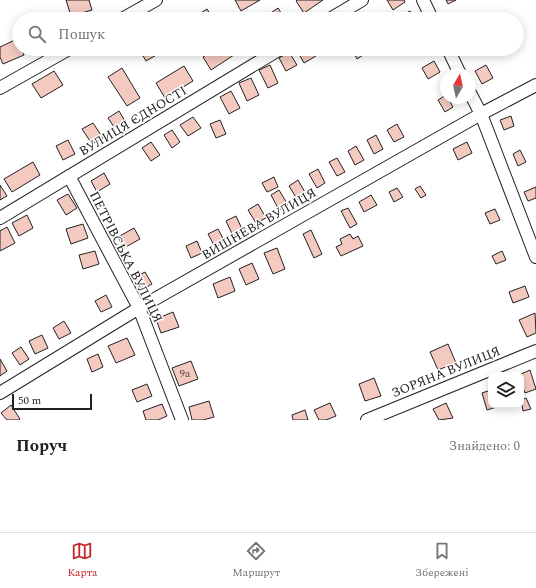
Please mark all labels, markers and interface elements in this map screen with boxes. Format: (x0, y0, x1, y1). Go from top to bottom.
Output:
search box (12, 12, 524, 56)
icon: search (26, 23, 48, 45)
text: Пошук (58, 23, 105, 46)
north arrow (440, 68, 476, 104)
street label: ВУЛИЦЯ ЄДНОСТІ (75, 81, 191, 161)
street label: ВИШНЕВА ВУЛИЦЯ (198, 183, 320, 265)
street label: ПЕТРІВСЬКА ВУЛИЦЯ (84, 188, 168, 326)
street label: ЗОРЯНА ВУЛИЦЯ (389, 341, 503, 403)
house number: 9а (180, 365, 191, 382)
map controls (488, 372, 524, 408)
button: layers (488, 372, 524, 408)
scale bar (12, 392, 92, 411)
text: 50 m (18, 392, 41, 409)
text: Поруч (16, 433, 67, 459)
text: Знайдено: 0 (449, 436, 520, 456)
tab: Карта (67, 540, 97, 581)
tab: Маршрут (232, 540, 280, 581)
tab: Збережені (415, 540, 469, 581)

